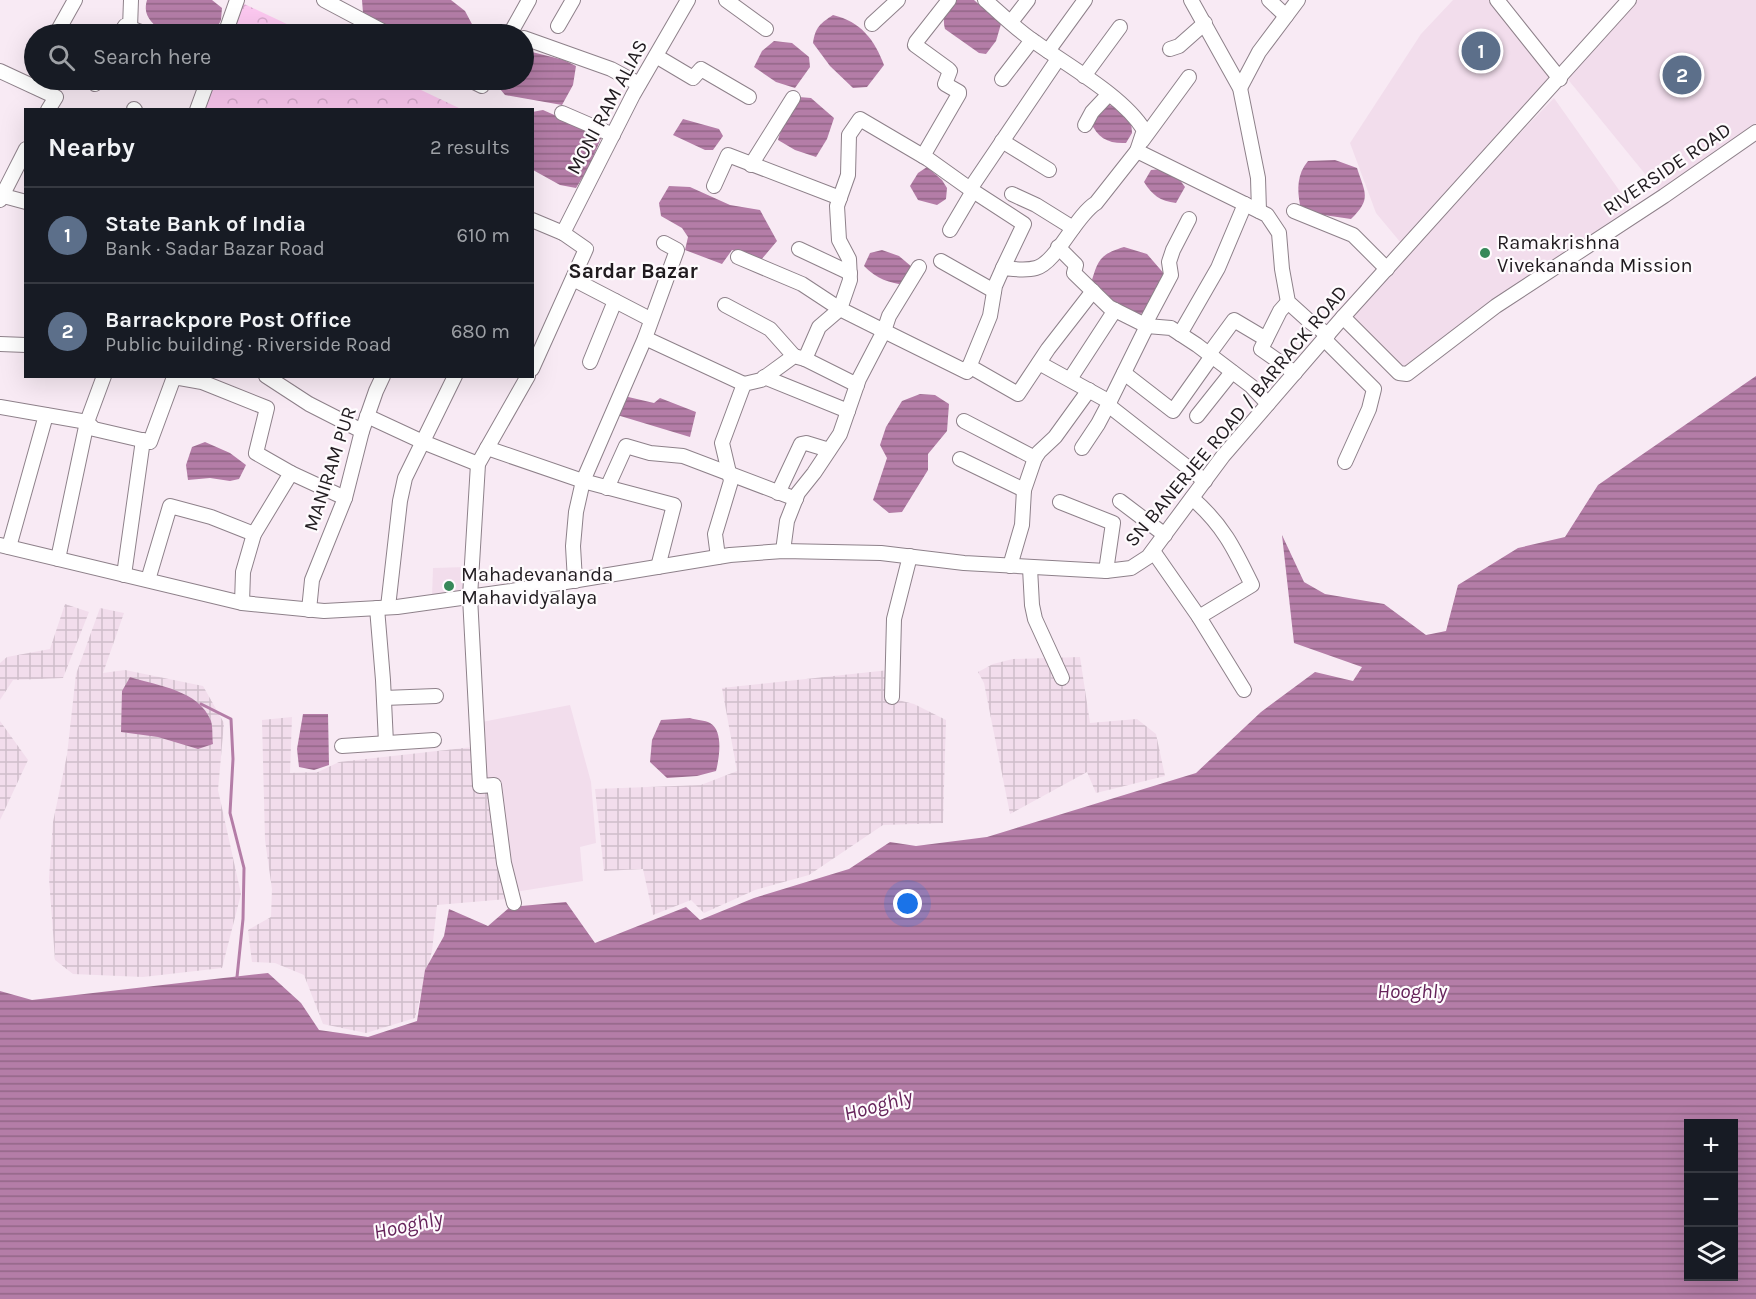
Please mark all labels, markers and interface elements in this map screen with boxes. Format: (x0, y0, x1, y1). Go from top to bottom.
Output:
search box (24, 24, 534, 90)
pin: 1 (1462, 28, 1500, 74)
street label: MONI RAM ALIAS (562, 36, 652, 178)
icon: search (45, 41, 78, 74)
text: Search here (93, 44, 211, 70)
pin: 2 (1662, 52, 1702, 98)
street label: RIVERSIDE ROAD (1599, 118, 1735, 220)
text: Nearby (48, 132, 135, 163)
text: 2 results (430, 136, 510, 159)
text: State Bank of India (105, 211, 306, 237)
text: 1 (64, 224, 71, 247)
text: 610 m (457, 224, 510, 247)
place label: Ramakrishna Vivekananda Mission (1497, 231, 1692, 277)
text: Bank · Sadar Bazar Road (105, 237, 325, 260)
marker: Ramakrishna Vivekananda Mission (1478, 246, 1492, 260)
district label: Sardar Bazar (568, 259, 698, 283)
street label: SN BANERJEE ROAD / BARRACK ROAD (1120, 281, 1352, 551)
text: Barrackpore Post Office (105, 307, 351, 333)
text: 2 (61, 320, 74, 343)
text: 680 m (451, 320, 510, 343)
text: Public building · Riverside Road (105, 333, 392, 356)
street label: MANIRAM PUR (299, 404, 361, 534)
place label: Mahadevananda Mahavidyalaya (461, 563, 613, 609)
marker: Mahadevananda Mahavidyalaya (442, 579, 456, 593)
your location (893, 889, 922, 918)
water label: Hooghly (1377, 979, 1448, 1003)
water label: Hooghly (841, 1084, 916, 1126)
map controls (1684, 1119, 1738, 1281)
button: + (1684, 1119, 1738, 1173)
button: − (1684, 1173, 1738, 1227)
water label: Hooghly (371, 1206, 445, 1244)
button: layers (1684, 1227, 1738, 1281)

